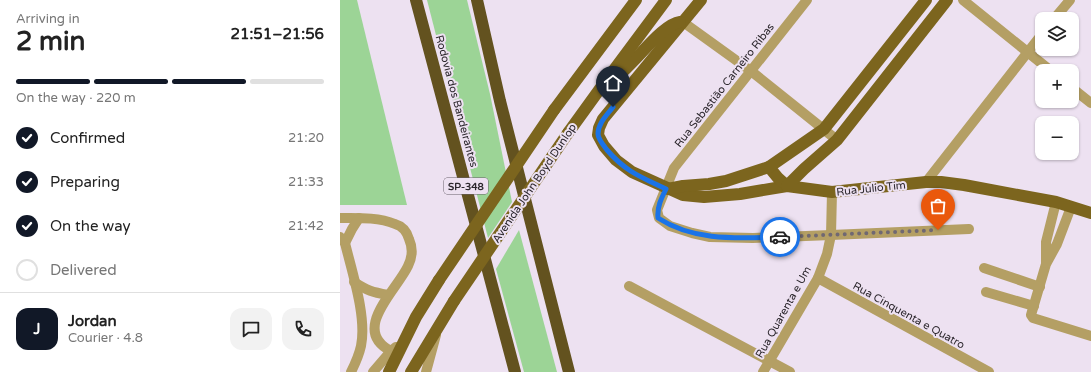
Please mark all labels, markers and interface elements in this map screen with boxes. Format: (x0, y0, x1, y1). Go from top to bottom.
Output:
text: Arriving in (16, 11, 80, 27)
map controls (1035, 12, 1079, 160)
button: layers (1035, 12, 1079, 56)
street label: Rua Sebastião Carneiro Ribas (672, 21, 777, 150)
text: 21:51–21:56 (231, 25, 324, 43)
text: 2 min (16, 26, 85, 57)
street label: Rodovia dos Bandeirantes (433, 34, 480, 169)
button: + (1035, 64, 1079, 108)
pin (596, 66, 630, 107)
icon: home (602, 72, 624, 94)
text: On the way · 220 m (16, 90, 136, 106)
button: − (1035, 116, 1079, 160)
street label: Avenida John Boyd Dunlop (490, 121, 579, 245)
icon: check (16, 127, 38, 149)
text: Confirmed (50, 129, 125, 147)
text: 21:20 (288, 130, 324, 146)
icon: check (16, 171, 38, 193)
text: Preparing (50, 173, 120, 191)
text: 21:33 (288, 174, 324, 190)
road number: SP-348 (444, 178, 488, 194)
street label: Rua Júlio Tim (836, 178, 906, 199)
pin (921, 189, 955, 230)
icon: bag (927, 195, 949, 217)
icon: check (16, 215, 38, 237)
text: On the way (50, 217, 130, 235)
courier (760, 217, 800, 257)
text: 21:42 (288, 218, 324, 234)
icon: car (769, 226, 791, 248)
text: Delivered (50, 261, 117, 279)
street label: Rua Quarenta e Um (753, 264, 814, 360)
street label: Rua Cinquenta e Quatro (851, 279, 967, 352)
button: chat (230, 308, 272, 350)
button: phone (282, 308, 324, 350)
text: Jordan (68, 312, 117, 330)
text: J (34, 320, 41, 338)
text: Courier · 4.8 (68, 330, 143, 346)

